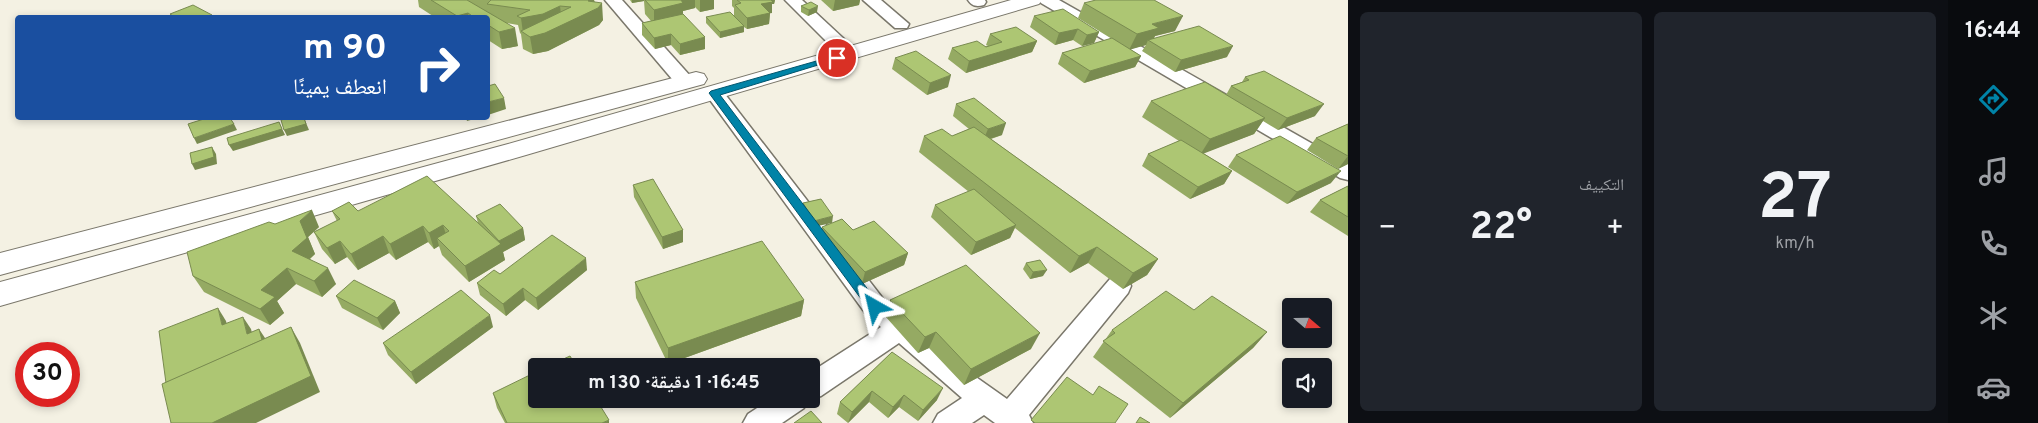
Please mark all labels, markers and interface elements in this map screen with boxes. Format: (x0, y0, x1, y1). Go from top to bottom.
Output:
text: 16:44 (1965, 18, 2021, 45)
text: 90 m (303, 27, 387, 71)
icon: right (405, 35, 470, 100)
pin (816, 37, 858, 79)
icon: arrive (823, 44, 851, 72)
text: انعطف يمينًا (293, 75, 387, 102)
icon: directions (1976, 82, 2011, 117)
icon: music (1976, 154, 2011, 189)
text: 27 (1758, 160, 1832, 242)
text: التكييف (1579, 176, 1624, 196)
text: 22° (1470, 204, 1532, 253)
text: − (1378, 211, 1396, 247)
text: + (1606, 211, 1624, 247)
icon: phone (1976, 226, 2011, 261)
text: km/h (1776, 234, 1814, 254)
position arrow (848, 280, 900, 332)
north arrow (1282, 298, 1332, 348)
map controls (1282, 298, 1332, 408)
icon: climate (1976, 298, 2011, 333)
speed limit sign: 30 (15, 342, 80, 407)
button: sound (1282, 358, 1332, 408)
icon: car (1976, 370, 2011, 405)
text: 16:45 · 1 دقيقة · 130 m (588, 371, 760, 395)

